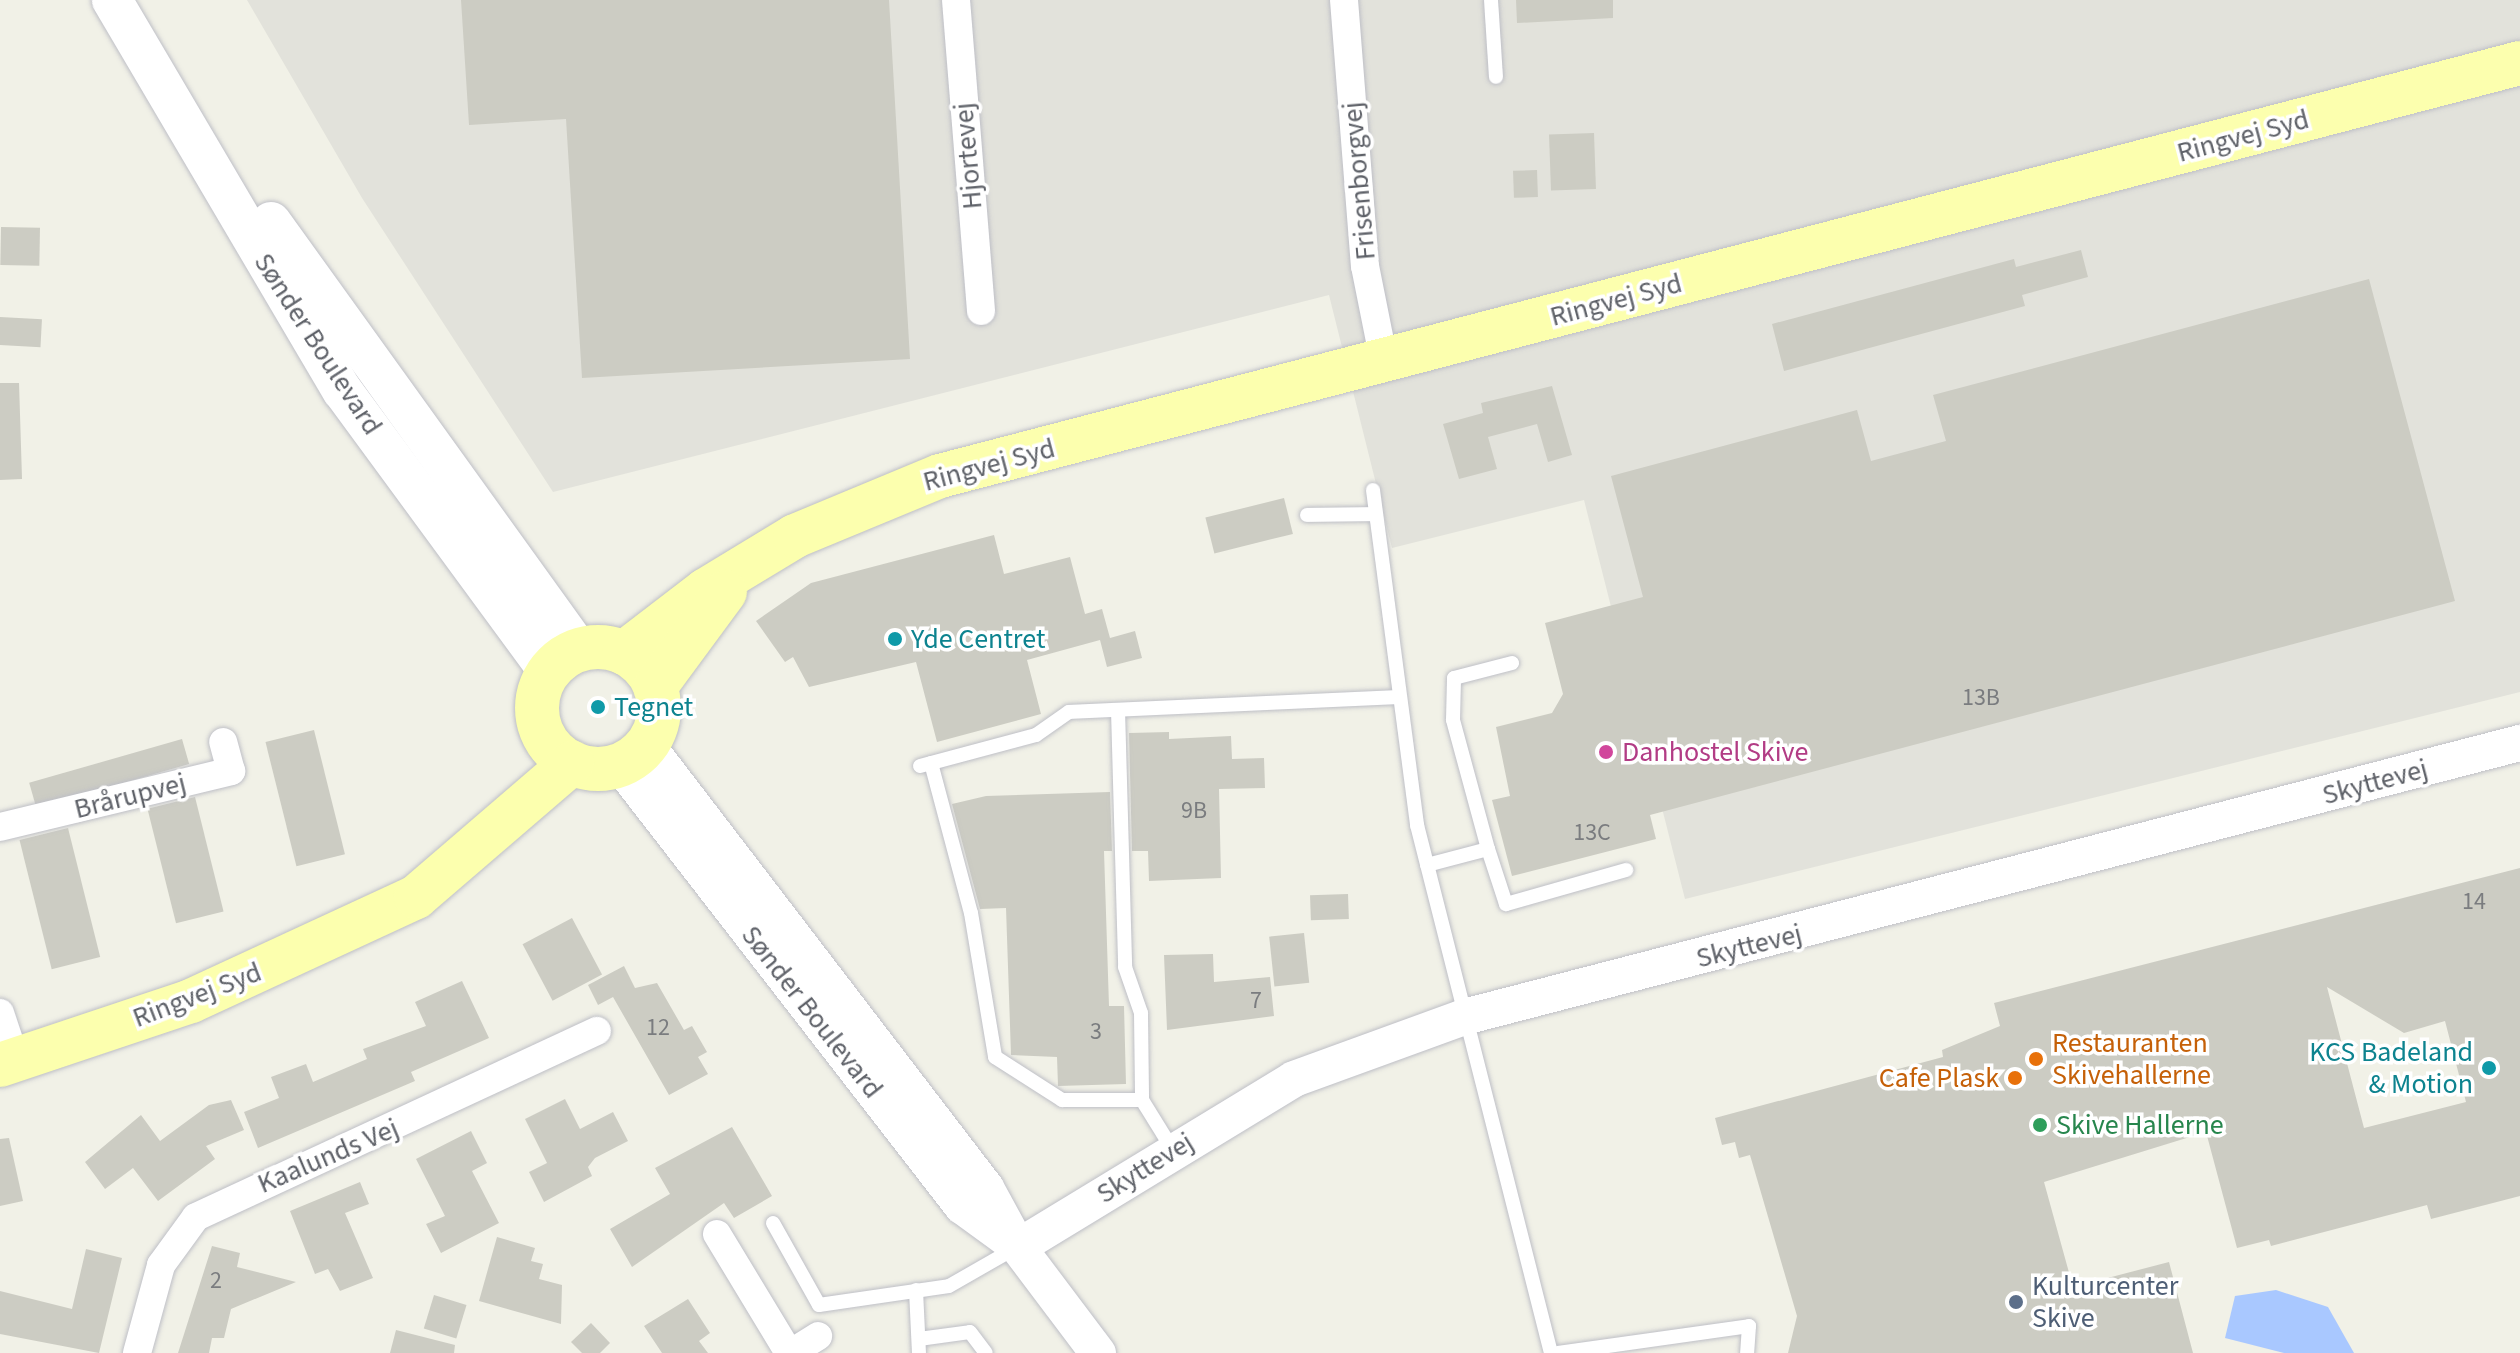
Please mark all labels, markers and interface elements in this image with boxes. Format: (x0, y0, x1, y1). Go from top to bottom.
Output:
street label: Frisenborgvej (1335, 100, 1383, 262)
street label: Hjortevej (947, 101, 989, 211)
street label: Ringvej Syd (2173, 102, 2313, 170)
street label: Sønder Boulevard (247, 247, 389, 441)
street label: Ringvej Syd (1546, 266, 1686, 334)
street label: Ringvej Syd (919, 431, 1059, 499)
place label: Yde Centret (911, 622, 1045, 656)
marker: Yde Centret (886, 630, 904, 648)
house number: 13B (1962, 684, 2000, 712)
place label: Tegnet (614, 690, 693, 724)
marker: Tegnet (589, 698, 607, 716)
place label: Danhostel Skive (1622, 735, 1808, 769)
marker: Danhostel Skive (1597, 743, 1615, 761)
street label: Skyttevej (2319, 752, 2431, 812)
street label: Brårupvej (71, 766, 189, 826)
house number: 9B (1181, 797, 1207, 825)
house number: 13C (1573, 819, 1611, 847)
house number: 14 (2462, 888, 2486, 916)
street label: Skyttevej (1693, 917, 1805, 975)
street label: Sønder Boulevard (734, 919, 890, 1105)
street label: Ringvej Syd (128, 955, 266, 1035)
house number: 7 (1250, 987, 1262, 1015)
house number: 12 (646, 1014, 670, 1042)
house number: 3 (1090, 1018, 1102, 1046)
place label: Restauranten Skivehallerne (2052, 1026, 2211, 1092)
place label: KCS Badeland & Motion (2309, 1035, 2473, 1101)
marker: Restauranten Skivehallerne (2027, 1050, 2045, 1068)
marker: KCS Badeland & Motion (2480, 1059, 2498, 1077)
place label: Cafe Plask (1879, 1061, 1999, 1095)
marker: Cafe Plask (2006, 1069, 2024, 1087)
place label: Skive Hallerne (2056, 1108, 2224, 1142)
street label: Kaalunds Vej (252, 1111, 404, 1201)
marker: Skive Hallerne (2031, 1116, 2049, 1134)
street label: Skyttevej (1090, 1125, 1200, 1211)
house number: 2 (210, 1267, 222, 1295)
place label: Kulturcenter Skive (2032, 1269, 2178, 1335)
marker: Kulturcenter Skive (2007, 1293, 2025, 1311)

